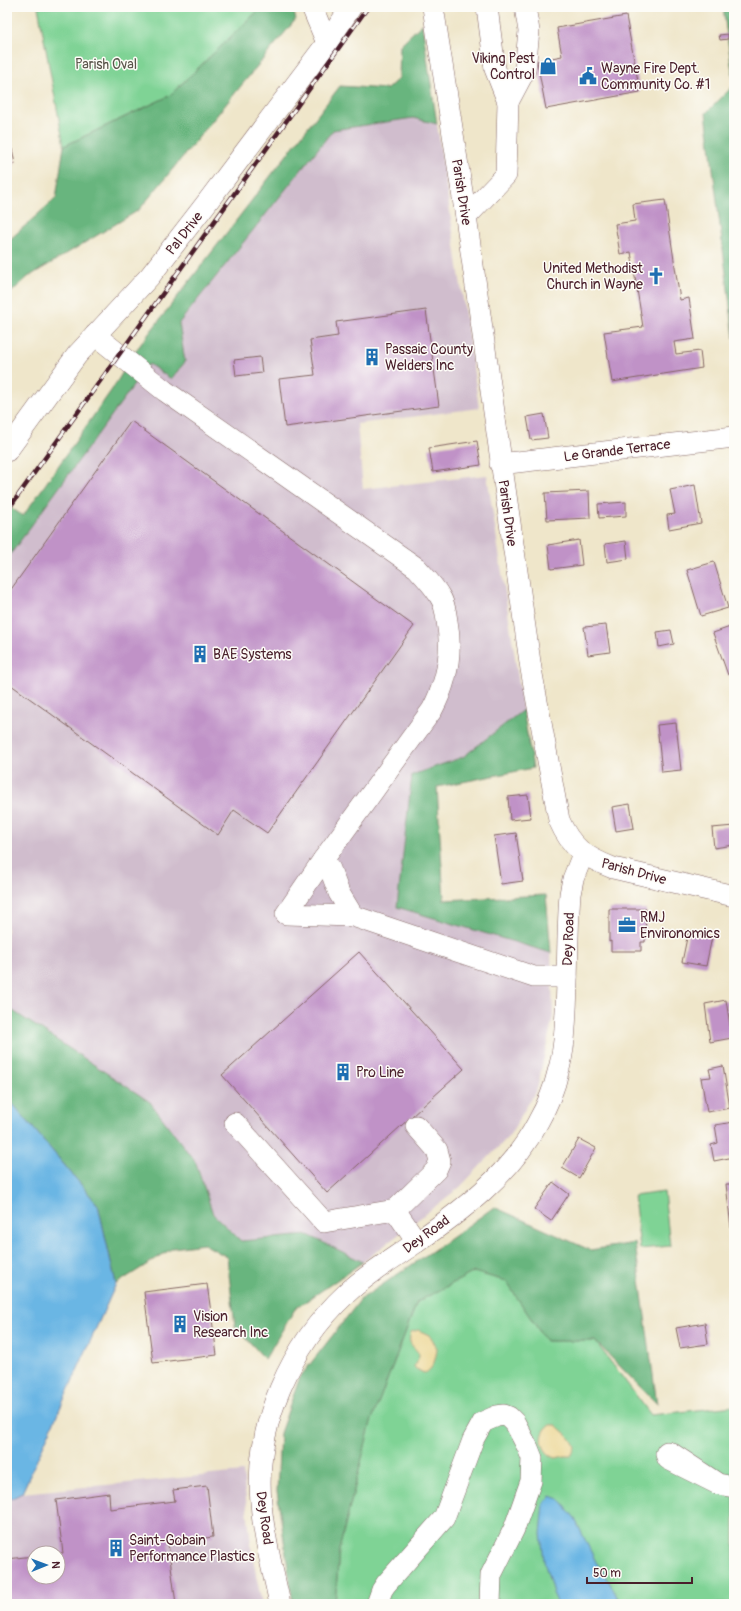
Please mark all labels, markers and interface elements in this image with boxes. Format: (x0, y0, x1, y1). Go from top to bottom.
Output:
place label: Viking Pest Control (471, 50, 535, 83)
park label: Parish Oval (75, 56, 137, 73)
shop icon: Viking Pest Control (538, 56, 558, 76)
place label: Wayne Fire Dept. Community Co. #1 (601, 60, 710, 93)
public building icon: Wayne Fire Dept. Community Co. #1 (578, 66, 598, 86)
street label: Parish Drive (448, 158, 475, 227)
street label: Pal Drive (162, 208, 207, 258)
place label: United Methodist Church in Wayne (543, 260, 643, 293)
church icon: United Methodist Church in Wayne (646, 266, 666, 286)
place label: Passaic County Welders Inc (385, 341, 473, 374)
building icon: Passaic County Welders Inc (362, 347, 382, 367)
street label: Le Grande Terrace (563, 436, 672, 465)
street label: Parish Drive (494, 479, 521, 547)
building icon: BAE Systems (190, 644, 210, 664)
place label: BAE Systems (213, 646, 292, 663)
street label: Parish Drive (599, 855, 668, 888)
place label: RMJ Environomics (640, 909, 720, 942)
street label: Dey Road (559, 912, 578, 966)
office icon: RMJ Environomics (617, 915, 637, 935)
building icon: Pro Line (333, 1062, 353, 1082)
place label: Pro Line (356, 1064, 404, 1081)
street label: Dey Road (400, 1212, 453, 1257)
place label: Vision Research Inc (193, 1308, 268, 1341)
building icon: Vision Research Inc (170, 1314, 190, 1334)
street label: Dey Road (252, 1490, 277, 1546)
place label: Saint-Gobain Performance Plastics (129, 1532, 256, 1565)
building icon: Saint-Gobain Performance Plastics (106, 1538, 126, 1558)
north arrow (26, 1545, 66, 1585)
scale bar (587, 1559, 692, 1585)
text: N (49, 1561, 62, 1569)
text: 50 m (593, 1566, 621, 1581)

